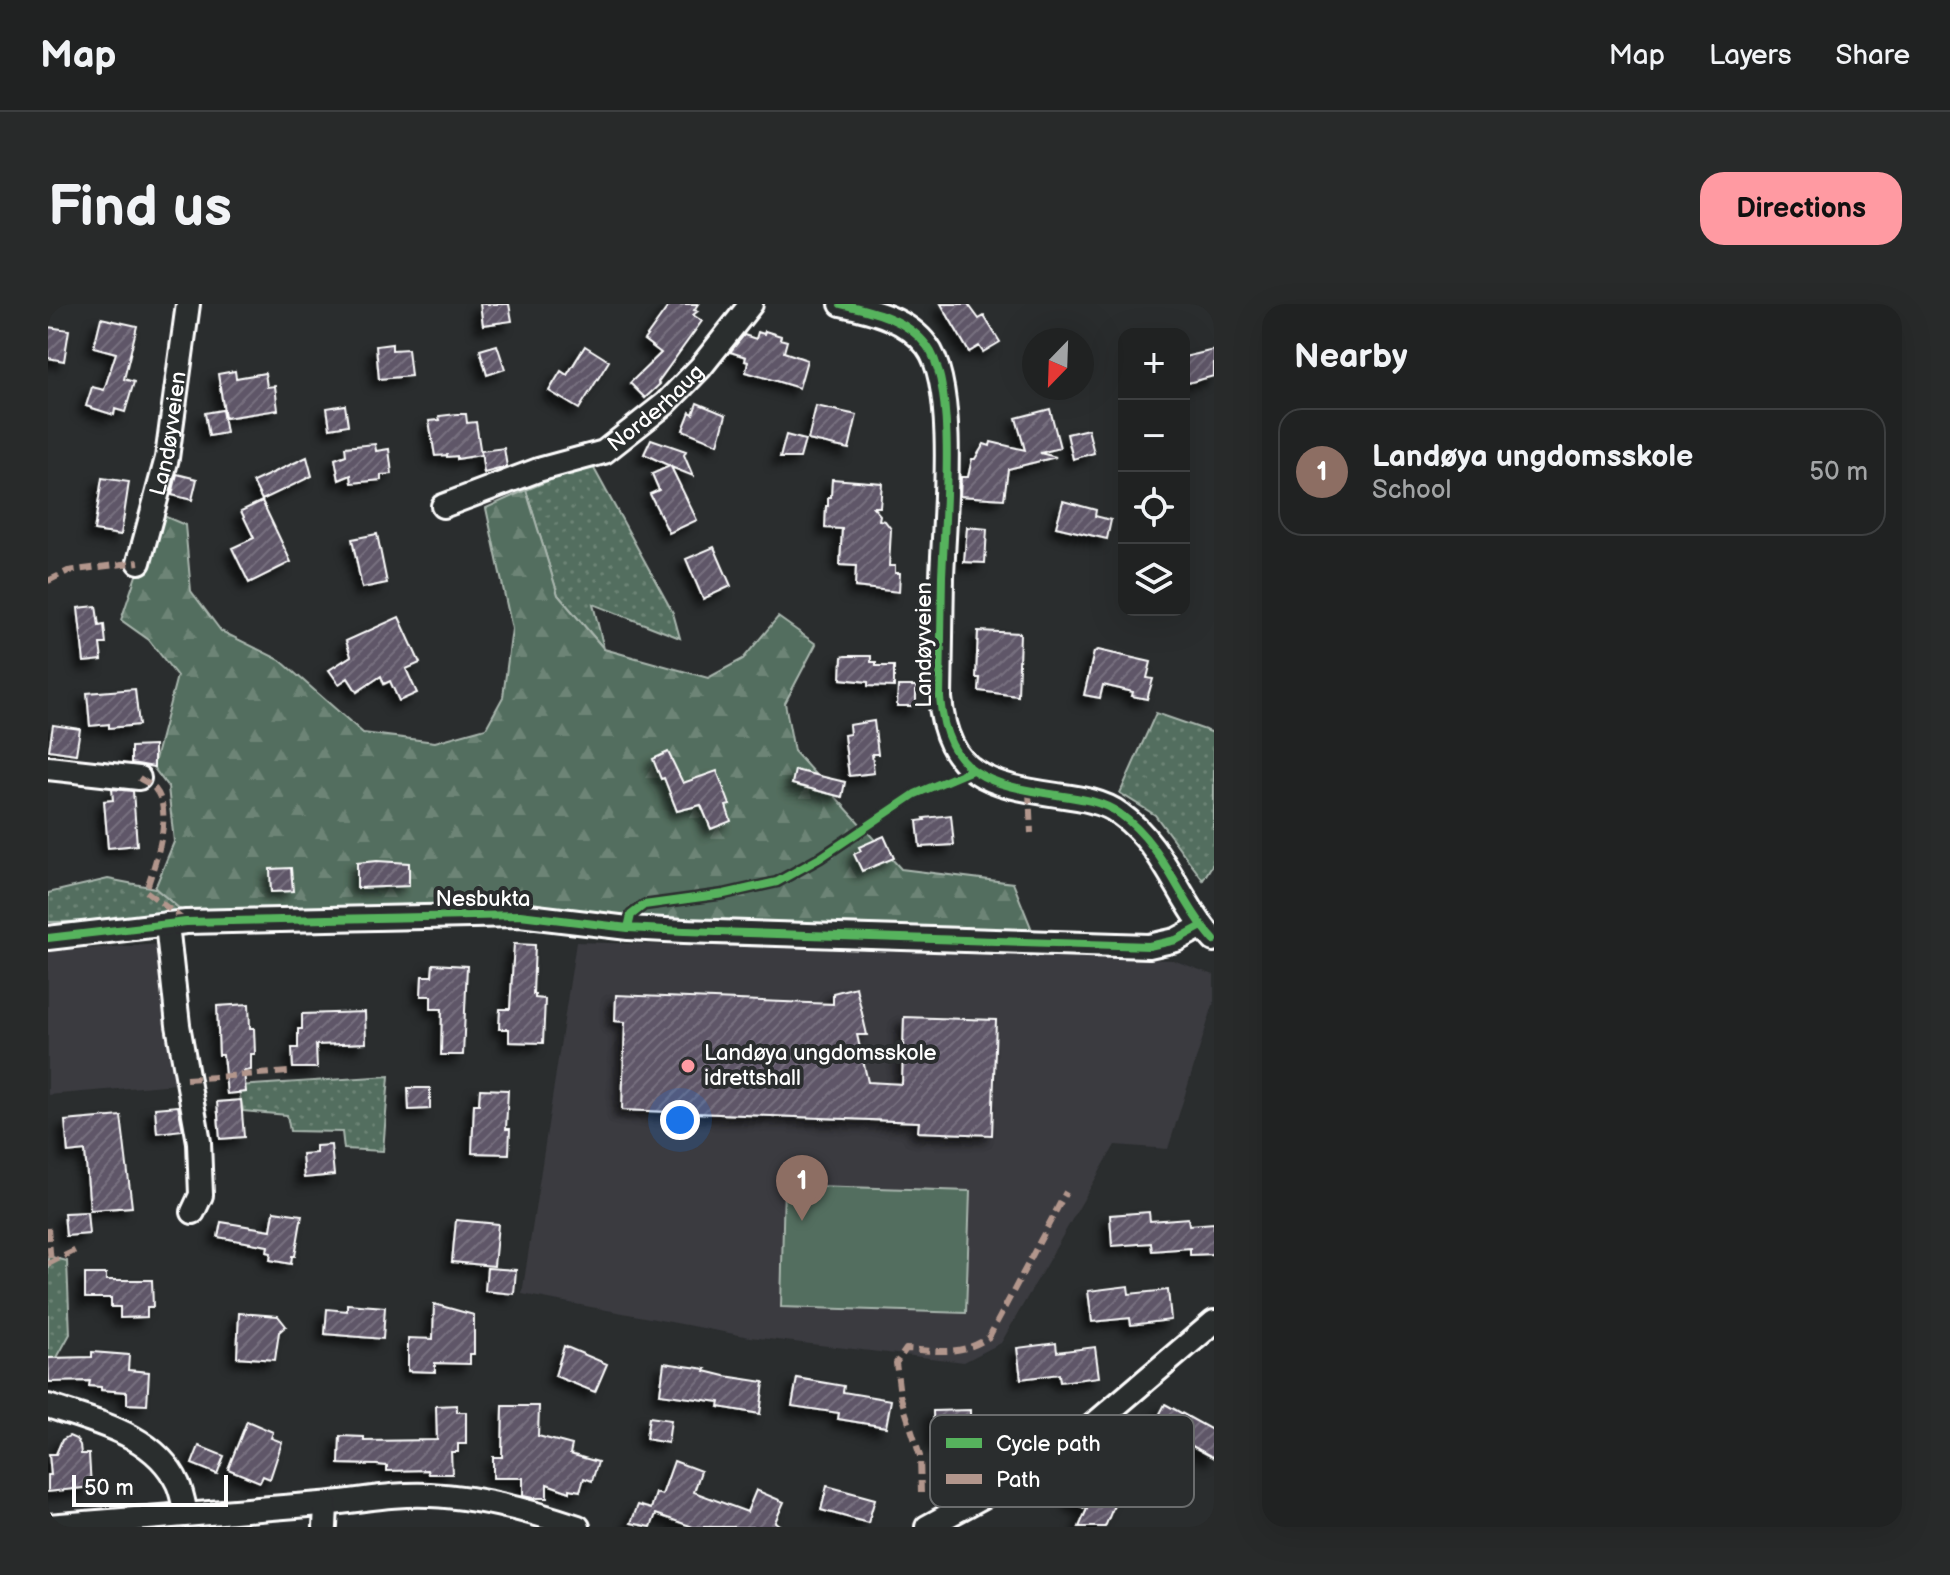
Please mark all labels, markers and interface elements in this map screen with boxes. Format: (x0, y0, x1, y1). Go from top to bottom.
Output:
text: Map (40, 33, 116, 78)
text: Map (1609, 39, 1665, 72)
text: Layers (1709, 39, 1792, 72)
text: Share (1836, 39, 1910, 72)
button: Directions (1700, 172, 1902, 245)
text: Find us (48, 175, 232, 242)
north arrow (1022, 328, 1094, 400)
map controls (1118, 328, 1190, 616)
button: + (1118, 328, 1190, 400)
text: Nearby (1294, 336, 1408, 377)
street label: Norderhaug (602, 359, 710, 458)
street label: Landøyveien (144, 370, 192, 499)
button: − (1118, 400, 1190, 472)
text: Landøya ungdomsskole (1372, 439, 1693, 475)
text: 1 (1317, 457, 1327, 488)
text: 50 m (1809, 457, 1868, 488)
button: locate (1118, 472, 1190, 544)
text: School (1372, 475, 1451, 506)
button: layers (1118, 544, 1190, 616)
street label: Landøyveien (911, 582, 938, 708)
street label: Nesbukta (436, 886, 530, 913)
place label: Landøya ungdomsskole idrettshall (704, 1040, 936, 1092)
marker: Landøya ungdomsskole idrettshall (679, 1057, 697, 1075)
your location (660, 1100, 700, 1140)
pin: 1 (776, 1155, 828, 1221)
legend (930, 1415, 1194, 1507)
text: Cycle path (996, 1431, 1101, 1458)
text: Path (996, 1467, 1040, 1494)
scale bar (72, 1471, 228, 1507)
text: 50 m (84, 1475, 134, 1502)

